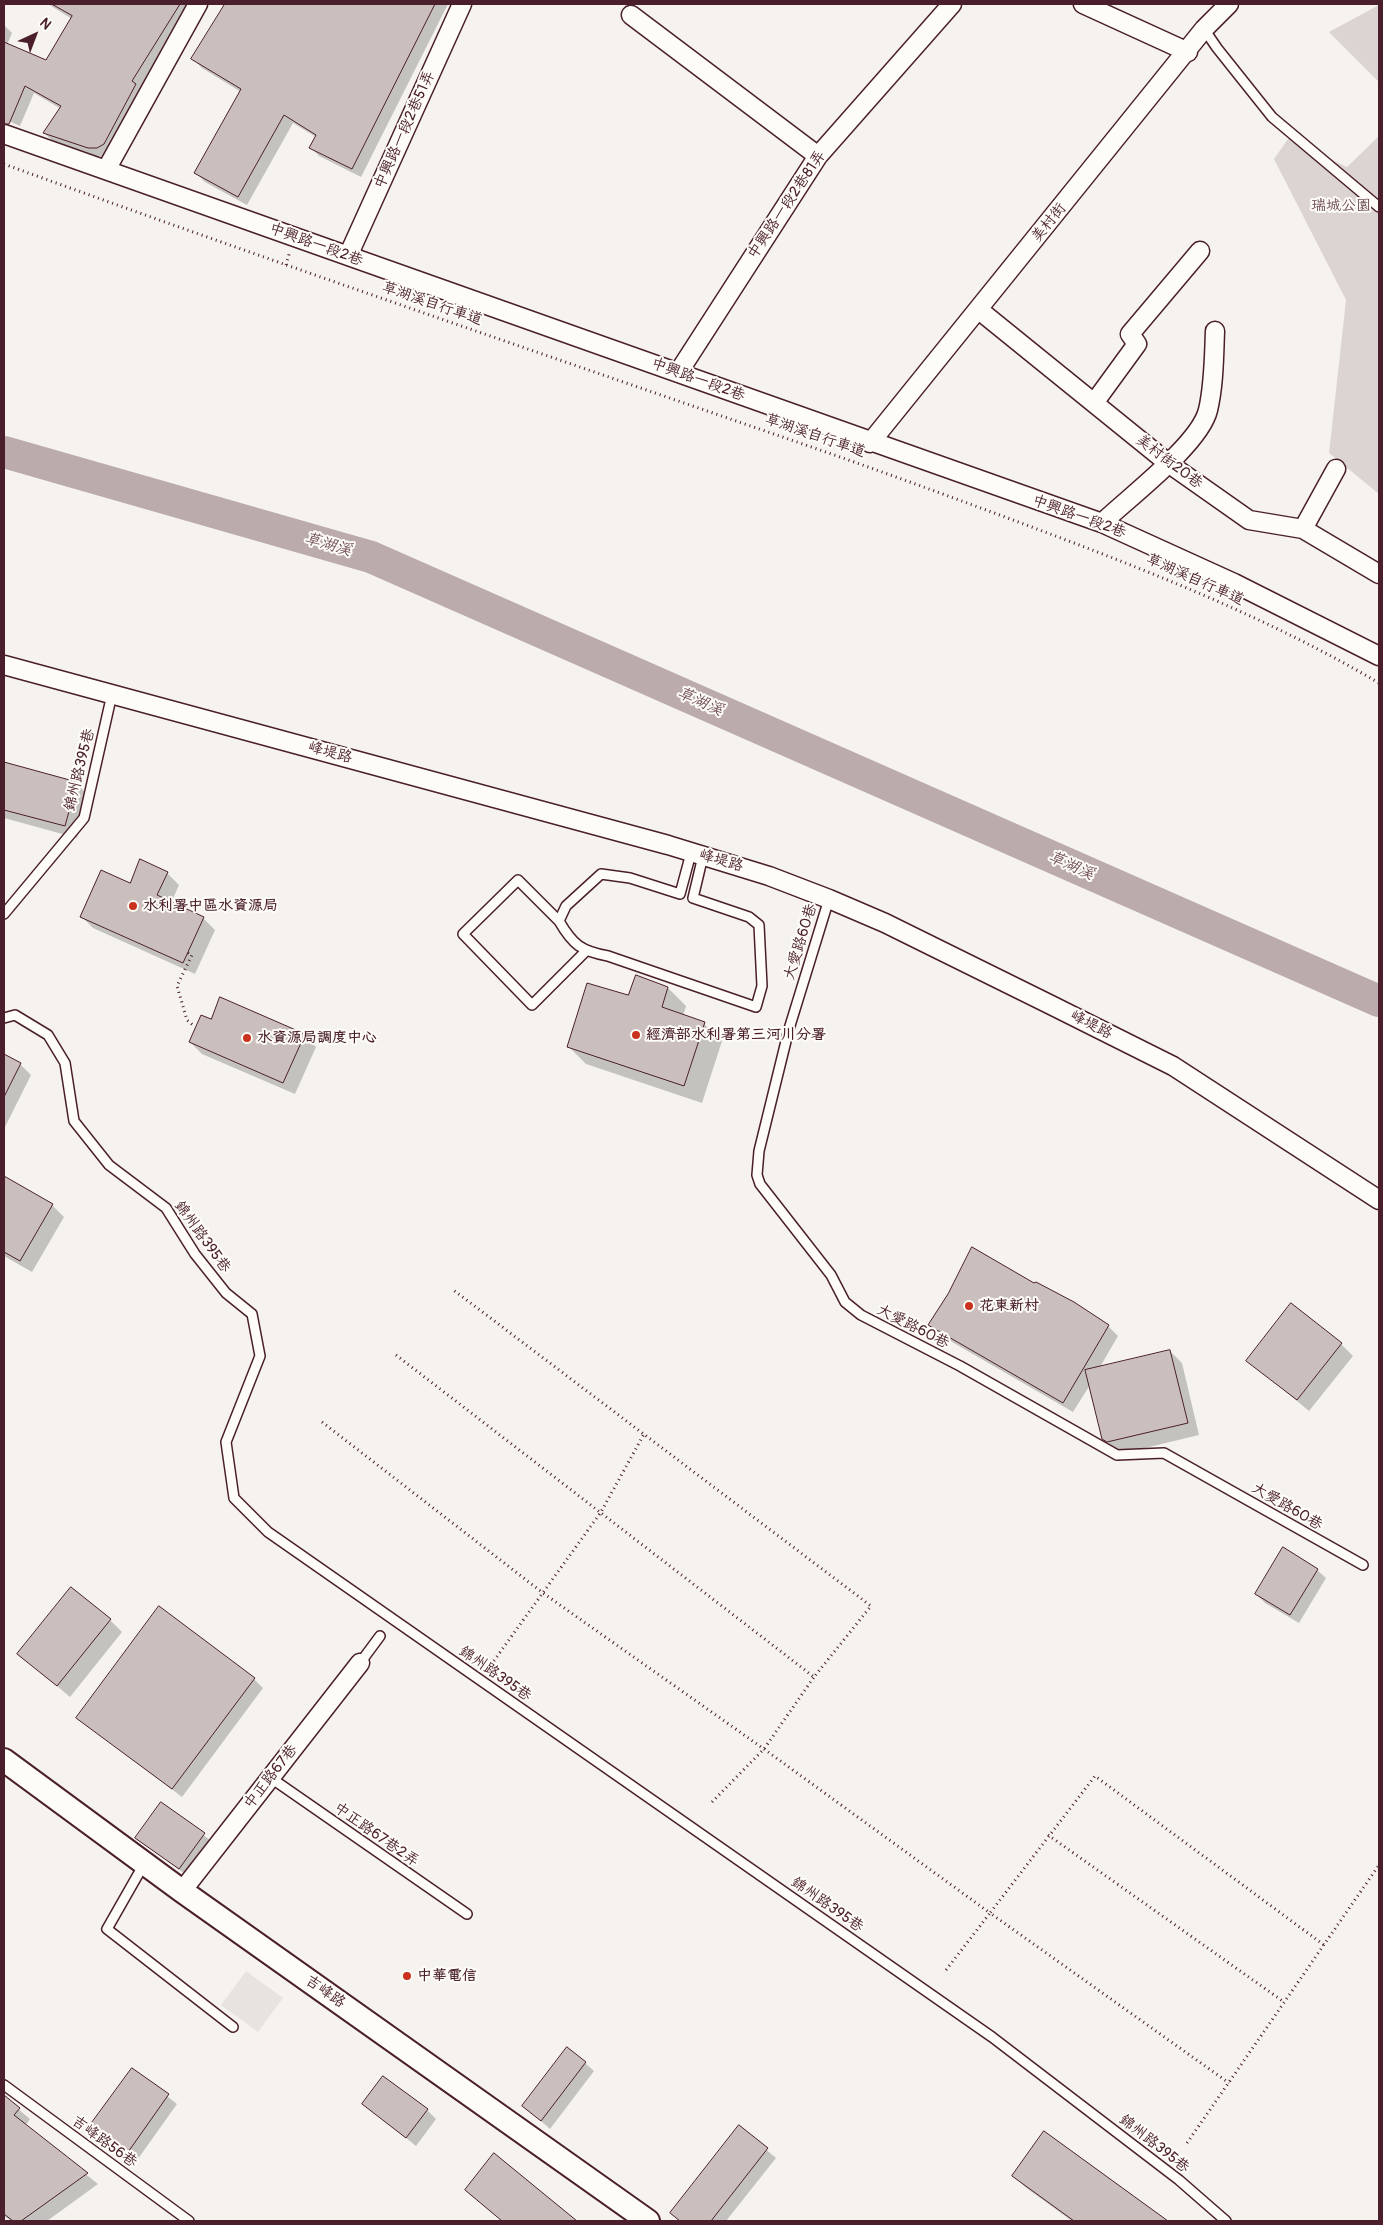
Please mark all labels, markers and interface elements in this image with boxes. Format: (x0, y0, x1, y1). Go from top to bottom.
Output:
north arrow (10, 10, 60, 60)
text: N (36, 14, 55, 33)
street label: 中興路一段2巷51弄 (371, 68, 439, 192)
street label: 中興路一段2巷81弄 (744, 147, 830, 263)
park label: 瑞城公園 (1311, 197, 1371, 215)
street label: 美村街 (1028, 200, 1070, 246)
street label: 中興路一段2巷 (267, 220, 365, 270)
street label: 草湖溪自行車道 (379, 278, 485, 330)
street label: 中興路一段2巷 (649, 355, 747, 405)
street label: 草湖溪自行車道 (762, 410, 868, 462)
street label: 美村街20巷 (1132, 431, 1206, 493)
street label: 中興路一段2巷 (1030, 492, 1128, 542)
water label: 草湖溪 (302, 529, 354, 561)
street label: 草湖溪自行車道 (1143, 550, 1247, 610)
water label: 草湖溪 (674, 683, 726, 721)
street label: 錦州路395巷 (61, 727, 99, 813)
street label: 峰堤路 (306, 738, 354, 768)
street label: 峰堤路 (697, 846, 745, 876)
water label: 草湖溪 (1045, 847, 1097, 885)
place label: 水利署中區水資源局 (143, 897, 278, 915)
marker: 水利署中區水資源局 (127, 900, 139, 912)
street label: 大愛路60巷 (781, 902, 821, 982)
street label: 峰堤路 (1067, 1007, 1115, 1043)
place label: 經濟部水利署第三河川分署 (646, 1026, 826, 1044)
place label: 水資源局調度中心 (257, 1029, 377, 1047)
marker: 經濟部水利署第三河川分署 (630, 1029, 642, 1041)
marker: 水資源局調度中心 (241, 1032, 253, 1044)
street label: 錦州路395巷 (170, 1198, 234, 1276)
place label: 花東新村 (979, 1297, 1039, 1315)
marker: 花東新村 (963, 1300, 975, 1312)
street label: 大愛路60巷 (874, 1301, 952, 1353)
street label: 大愛路60巷 (1248, 1479, 1326, 1535)
street label: 錦州路395巷 (455, 1642, 535, 1706)
street label: 中正路67巷 (240, 1741, 302, 1813)
street label: 中正路67巷2弄 (330, 1799, 422, 1871)
street label: 錦州路395巷 (787, 1873, 867, 1937)
place label: 中華電信 (417, 1967, 477, 1985)
marker: 中華電信 (401, 1970, 413, 1982)
street label: 吉峰路 (301, 1972, 349, 2012)
street label: 錦州路395巷 (1115, 2111, 1193, 2177)
street label: 吉峰路56巷 (68, 2112, 140, 2172)

